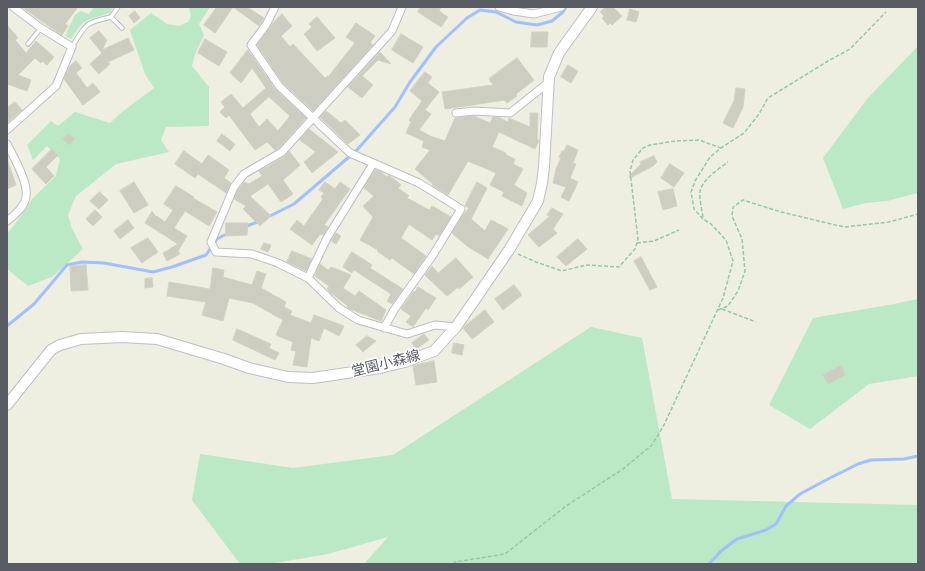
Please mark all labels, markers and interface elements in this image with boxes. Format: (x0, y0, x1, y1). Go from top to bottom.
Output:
street label: 堂園小森線 (350, 347, 422, 381)

